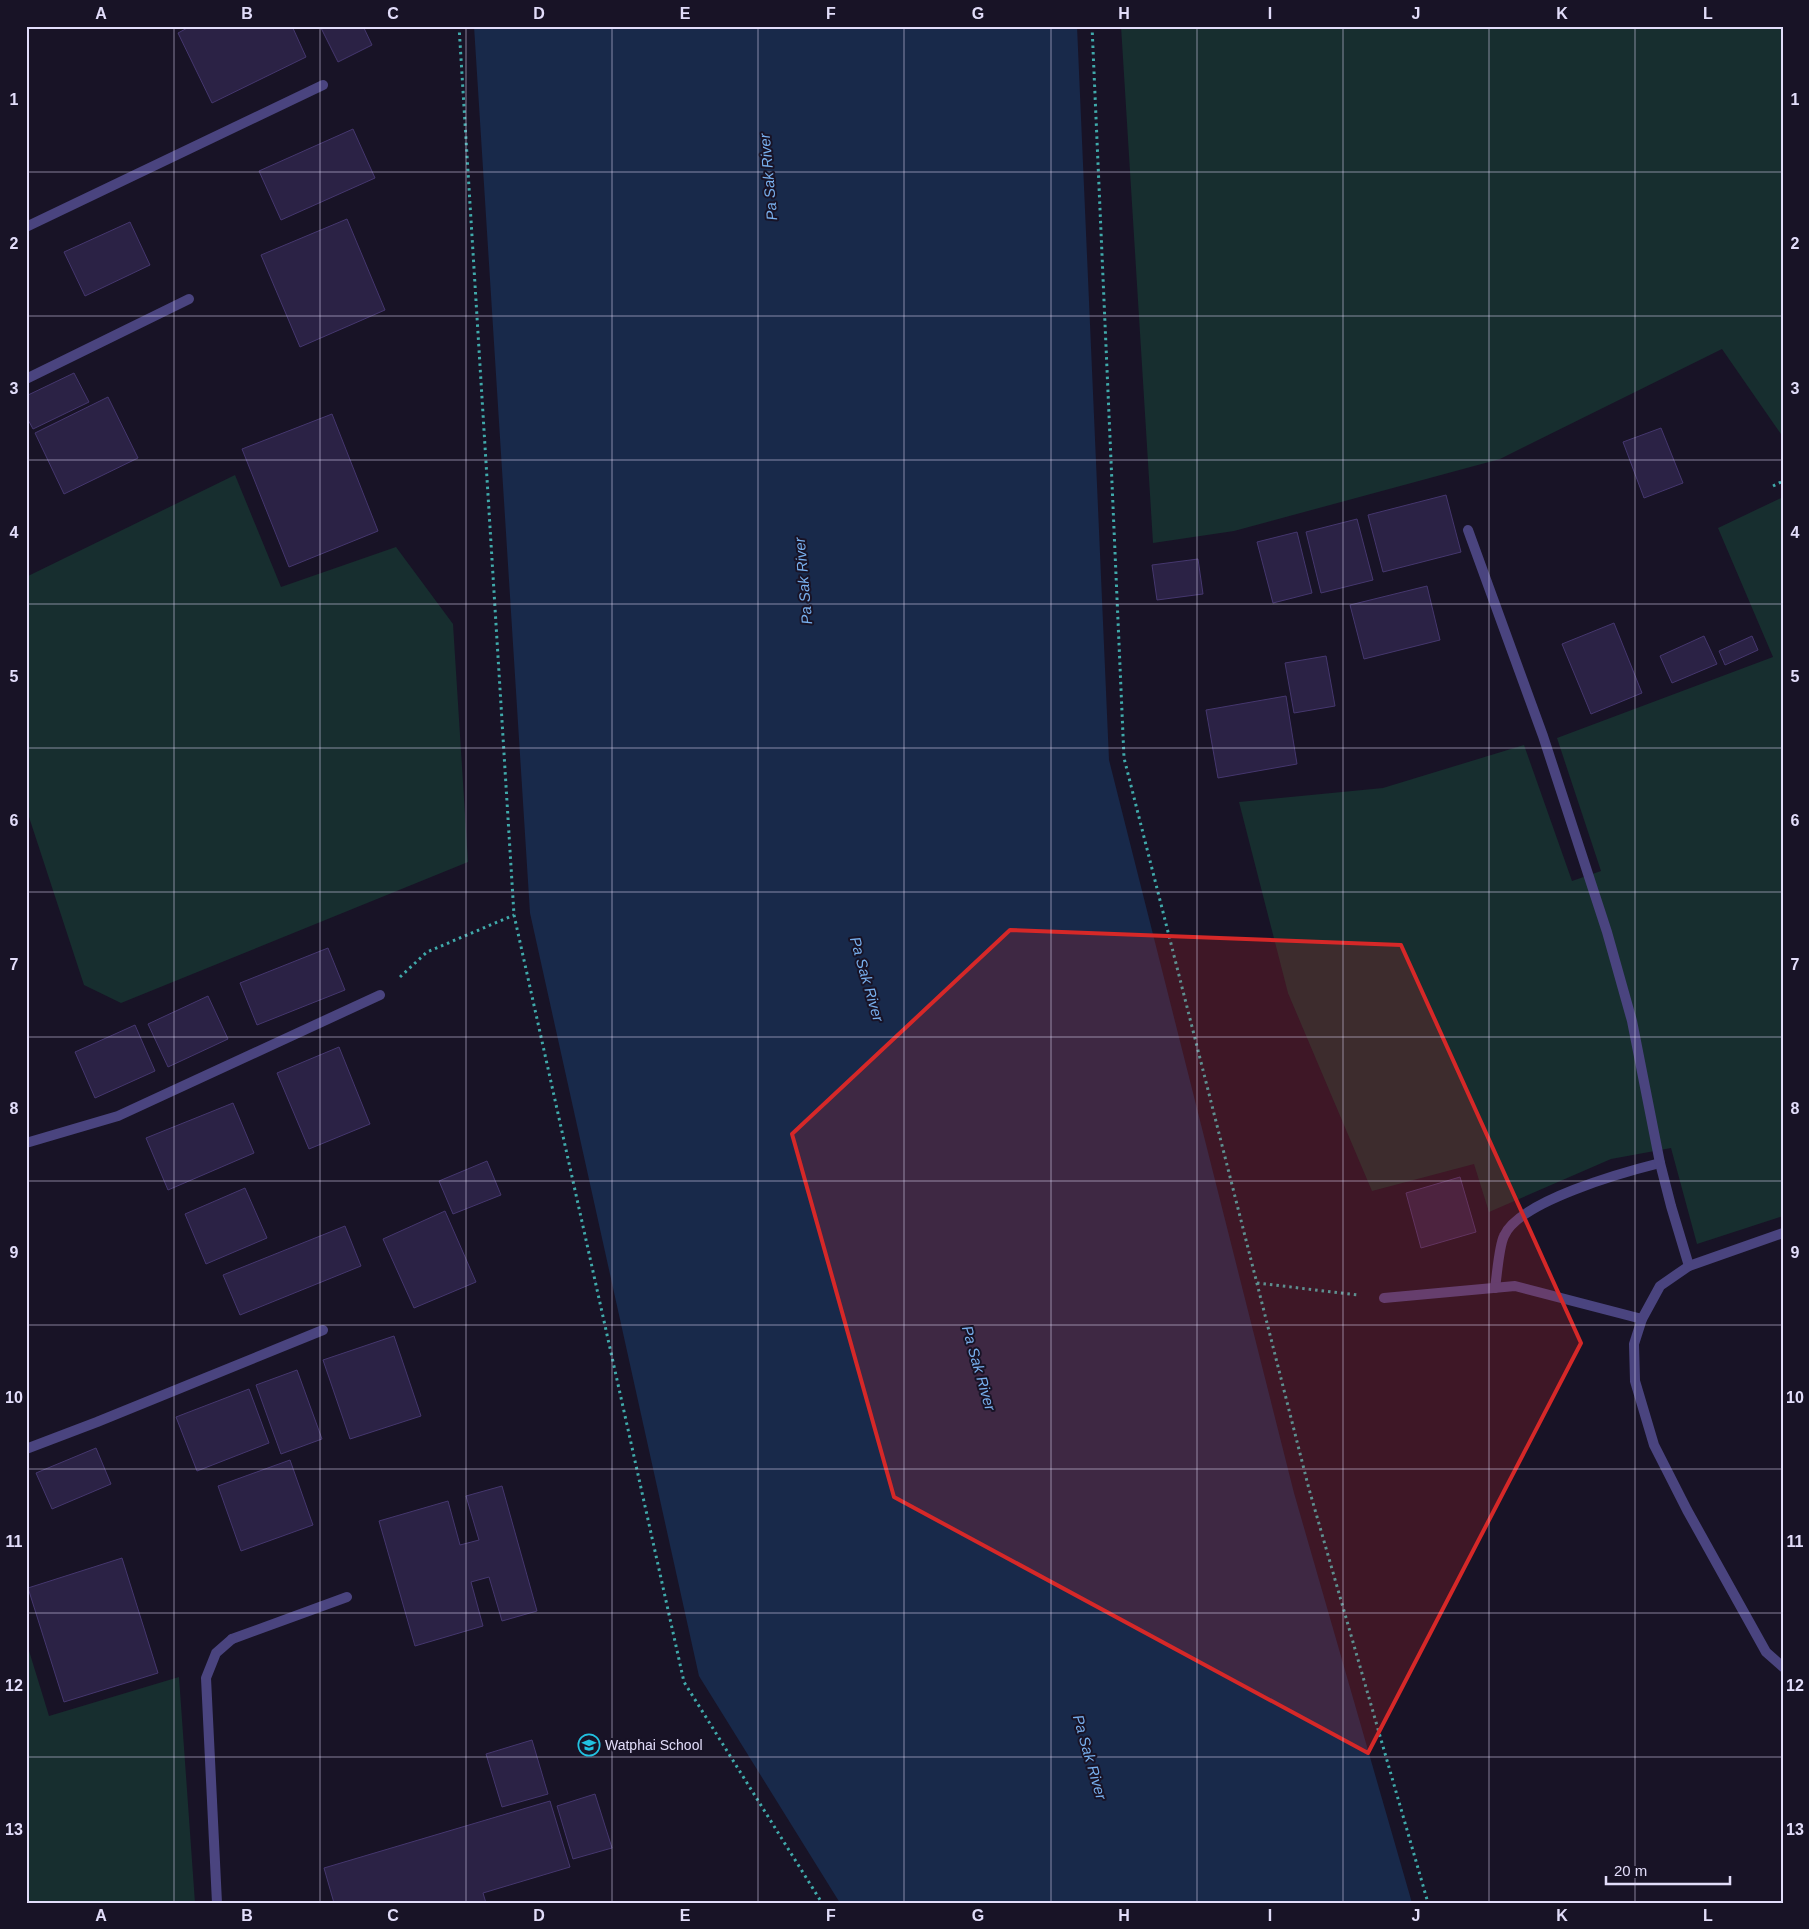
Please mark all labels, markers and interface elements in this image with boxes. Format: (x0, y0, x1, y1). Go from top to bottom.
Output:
text: A (95, 5, 107, 22)
text: B (241, 5, 253, 22)
text: C (387, 5, 399, 22)
text: D (533, 5, 545, 22)
text: E (680, 5, 691, 22)
text: F (826, 5, 836, 22)
text: G (972, 5, 984, 22)
text: H (1118, 5, 1130, 22)
text: I (1268, 5, 1272, 22)
text: J (1412, 5, 1420, 22)
text: K (1556, 5, 1568, 22)
text: L (1703, 5, 1713, 22)
text: 1 (10, 91, 19, 108)
text: 1 (1791, 91, 1800, 108)
water label: Pa Sak River (756, 132, 780, 221)
text: 2 (10, 235, 19, 252)
text: 2 (1791, 235, 1800, 252)
text: 3 (10, 380, 19, 397)
text: 3 (1791, 380, 1800, 397)
text: 4 (10, 524, 19, 541)
text: 4 (1791, 524, 1800, 541)
water label: Pa Sak River (791, 536, 815, 625)
text: 5 (10, 668, 19, 685)
text: 5 (1791, 668, 1800, 685)
text: 6 (10, 812, 19, 829)
text: 6 (1791, 812, 1800, 829)
water label: Pa Sak River (847, 935, 888, 1024)
text: 7 (10, 956, 19, 973)
text: 7 (1791, 956, 1800, 973)
text: 8 (10, 1100, 19, 1117)
text: 8 (1791, 1100, 1800, 1117)
text: 9 (10, 1244, 19, 1261)
text: 9 (1791, 1244, 1800, 1261)
water label: Pa Sak River (959, 1324, 1000, 1413)
text: 10 (5, 1389, 23, 1406)
text: 10 (1786, 1389, 1804, 1406)
text: 11 (6, 1533, 23, 1550)
text: 11 (1787, 1533, 1804, 1550)
text: 12 (5, 1677, 23, 1694)
text: 12 (1786, 1677, 1804, 1694)
water label: Pa Sak River (1070, 1713, 1111, 1802)
school or university icon: Watphai School (577, 1733, 601, 1757)
place label: Watphai School (605, 1737, 703, 1753)
text: 13 (5, 1821, 23, 1838)
text: 13 (1786, 1821, 1804, 1838)
scale bar (1606, 1854, 1730, 1886)
text: 20 m (1614, 1862, 1647, 1879)
text: A (95, 1907, 107, 1924)
text: B (241, 1907, 253, 1924)
text: C (387, 1907, 399, 1924)
text: D (533, 1907, 545, 1924)
text: E (680, 1907, 691, 1924)
text: F (826, 1907, 836, 1924)
text: G (972, 1907, 984, 1924)
text: H (1118, 1907, 1130, 1924)
text: I (1268, 1907, 1272, 1924)
text: J (1412, 1907, 1420, 1924)
text: K (1556, 1907, 1568, 1924)
text: L (1703, 1907, 1713, 1924)

